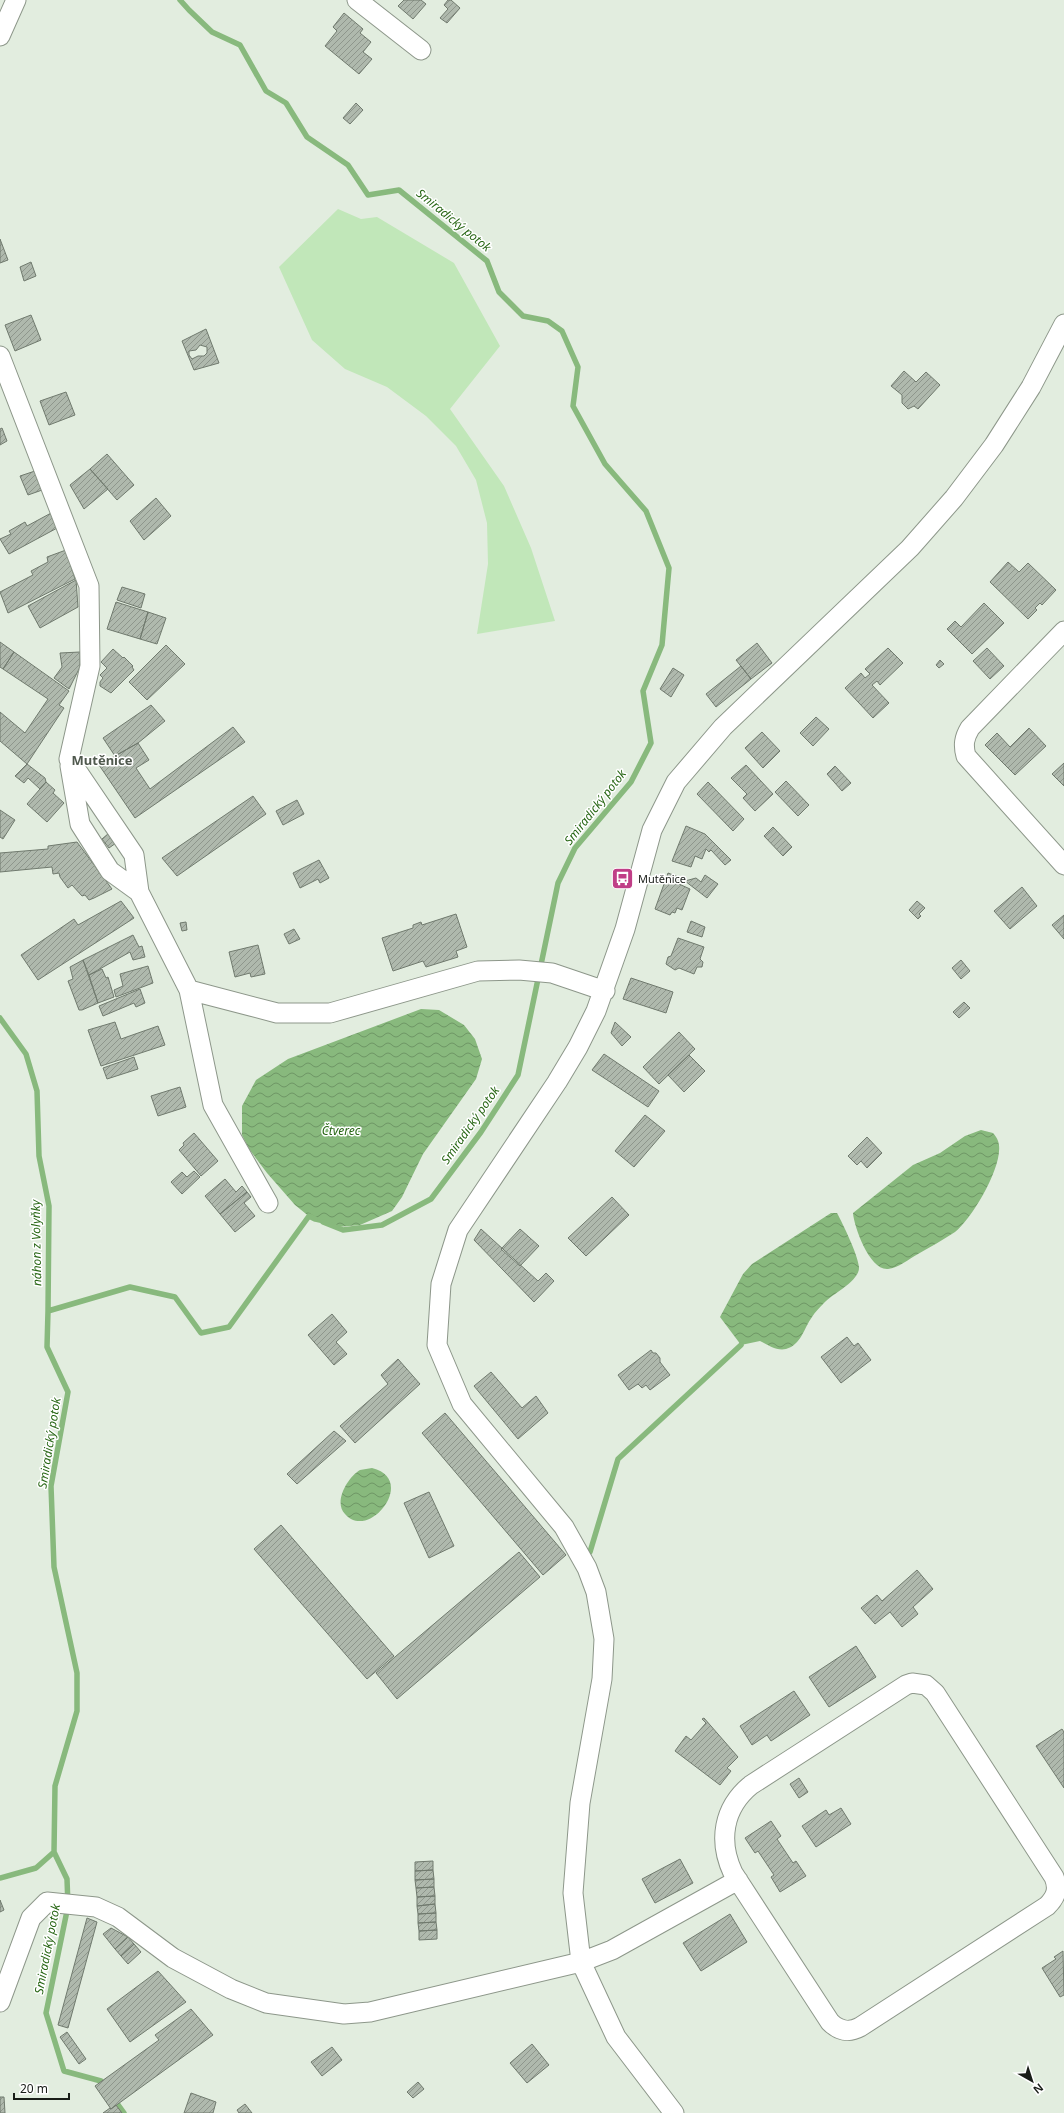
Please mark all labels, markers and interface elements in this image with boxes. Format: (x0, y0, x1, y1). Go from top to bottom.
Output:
water label: Smiradický potok (413, 185, 496, 256)
district label: Mutěnice (72, 751, 133, 769)
water label: Smiradický potok (560, 765, 631, 848)
bus stop icon: Mutěnice (609, 865, 635, 891)
place label: Mutěnice (638, 871, 686, 886)
water label: Smiradický potok (437, 1082, 504, 1167)
water label: Čtverec (322, 1122, 361, 1139)
water label: náhon z Volyňky (27, 1198, 45, 1286)
water label: Smiradický potok (33, 1395, 65, 1490)
water label: Smiradický potok (30, 1901, 64, 1996)
north arrow (1012, 2061, 1052, 2101)
scale bar (14, 2075, 69, 2101)
text: 20 m (20, 2080, 48, 2097)
text: N (1030, 2081, 1047, 2098)

